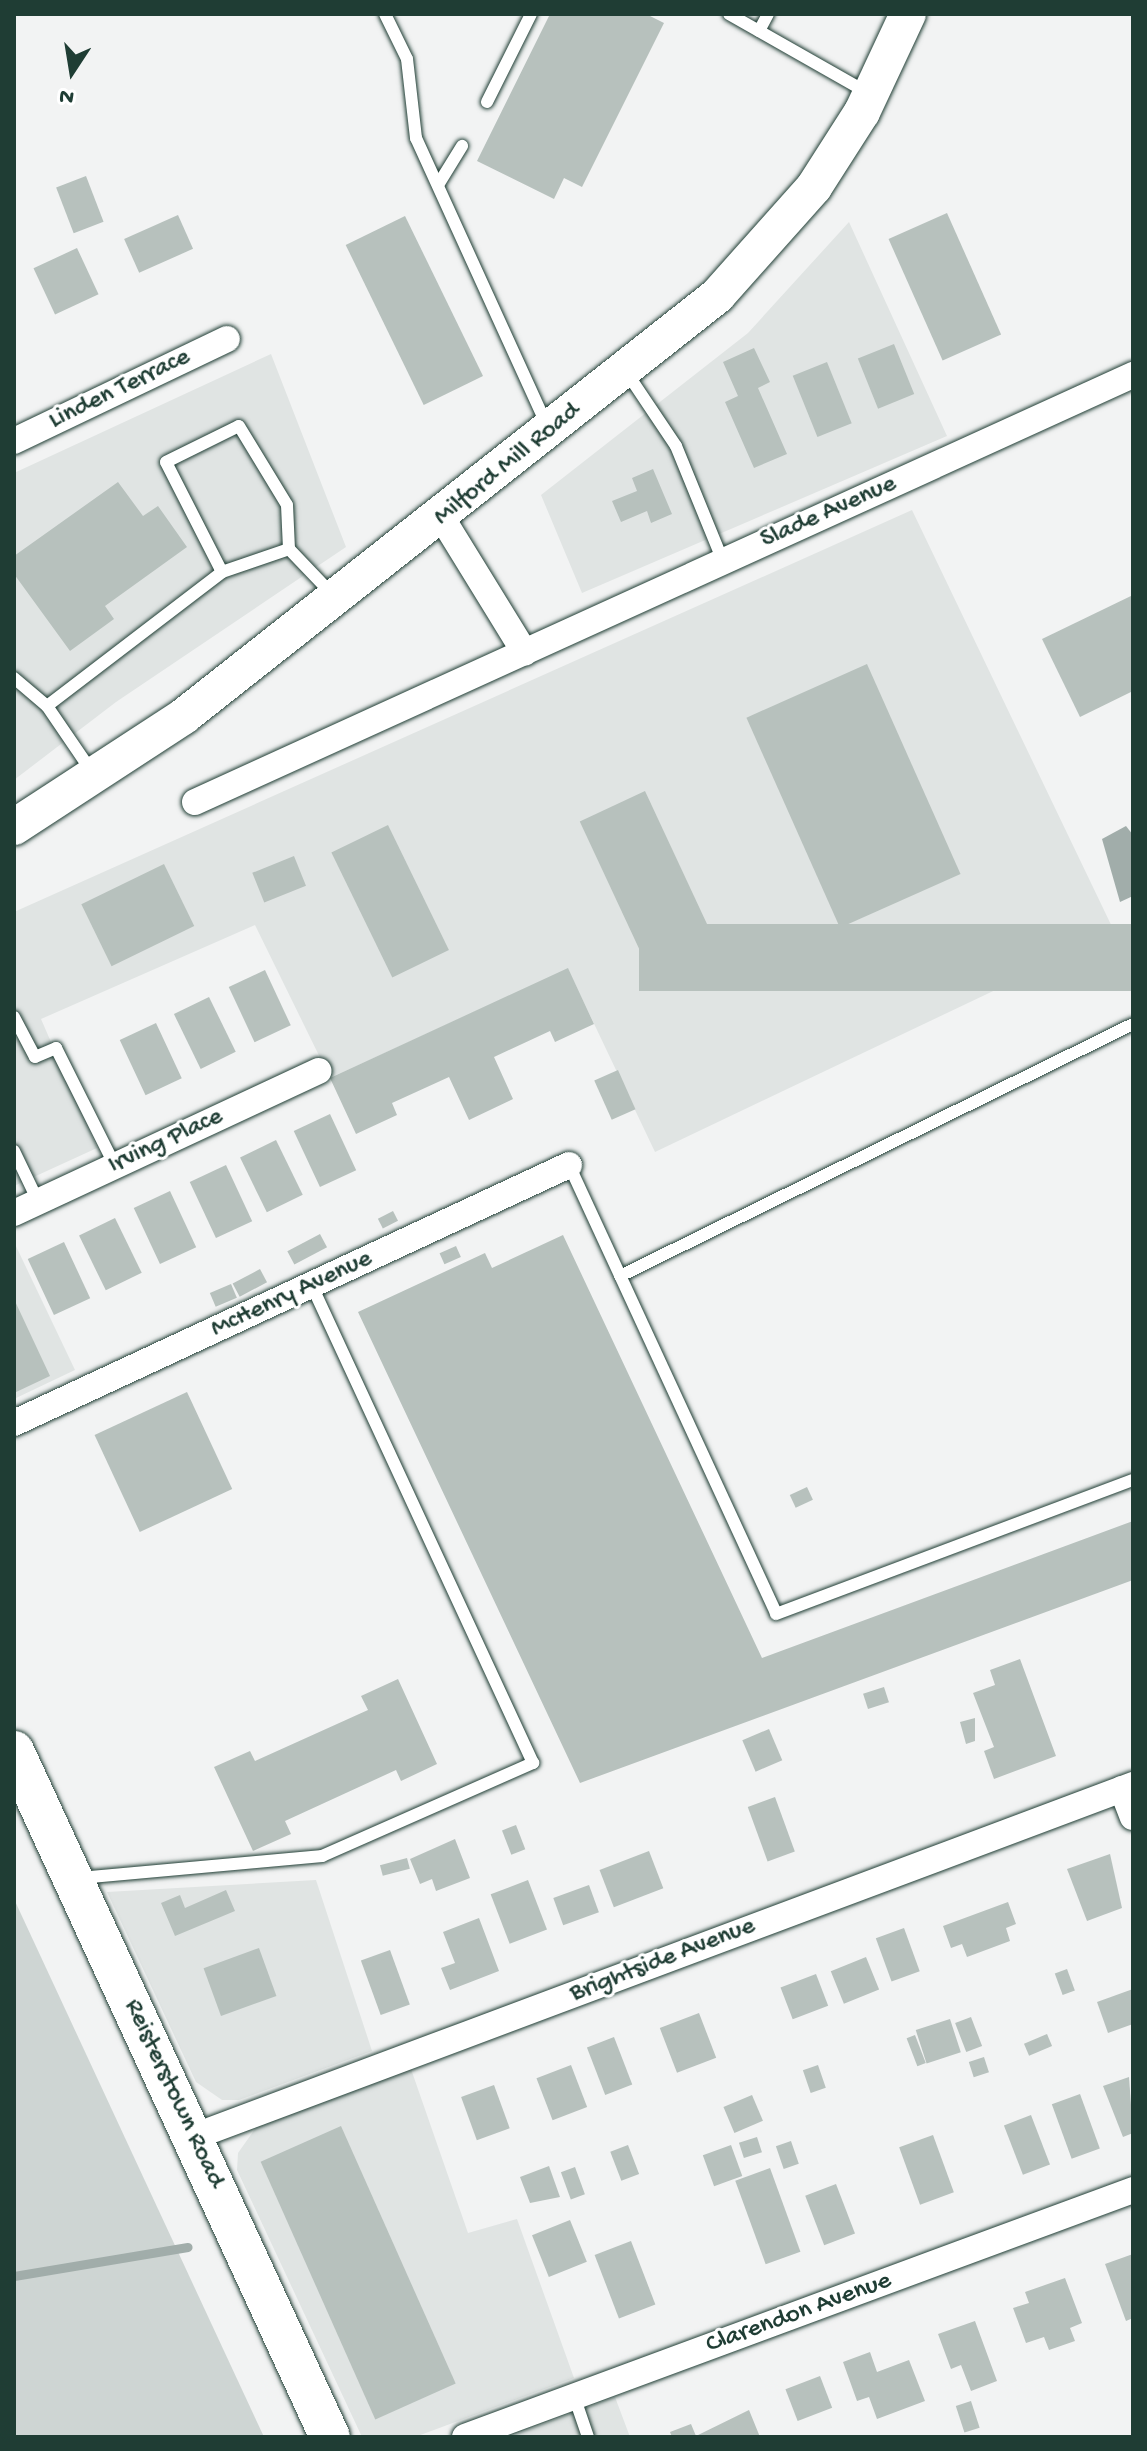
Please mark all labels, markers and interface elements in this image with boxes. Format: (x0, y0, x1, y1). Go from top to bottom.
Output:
north arrow (32, 32, 112, 112)
text: N (57, 81, 77, 110)
street label: Linden Terrace (44, 342, 196, 438)
street label: Milford Mill Road (428, 396, 588, 534)
street label: Slade Avenue (756, 469, 902, 557)
street label: Irving Place (104, 1102, 228, 1182)
street label: McHenry Avenue (207, 1244, 377, 1346)
street label: Brightside Avenue (566, 1911, 760, 2011)
street label: Reisterstown Road (116, 1995, 230, 2193)
street label: Clarendon Avenue (702, 2266, 896, 2362)

